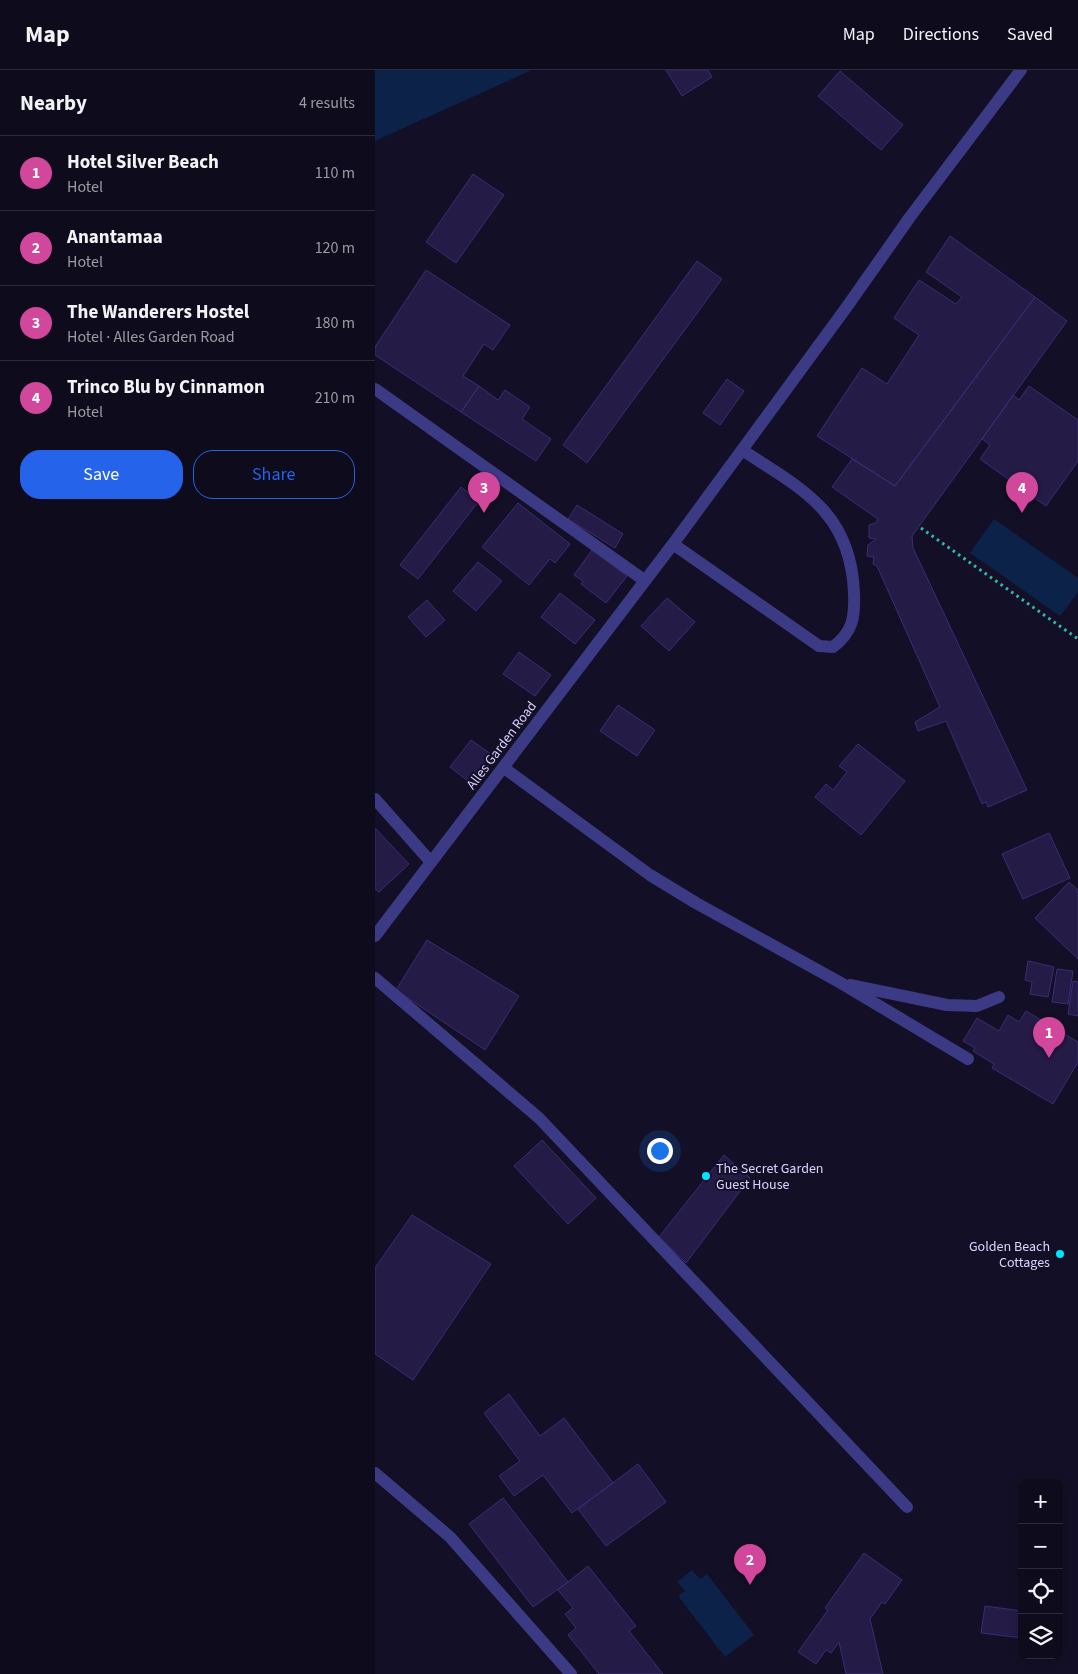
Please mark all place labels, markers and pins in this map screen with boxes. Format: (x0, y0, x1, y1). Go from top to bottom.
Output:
pin: 3 (468, 472, 500, 513)
pin: 4 (1006, 472, 1038, 513)
pin: 1 (1033, 1017, 1065, 1058)
place label: The Secret Garden Guest House (716, 1159, 824, 1195)
marker: The Secret Garden Guest House (700, 1170, 712, 1182)
place label: Golden Beach Cottages (969, 1237, 1050, 1273)
marker: Golden Beach Cottages (1054, 1248, 1066, 1260)
pin: 2 (734, 1544, 766, 1585)

